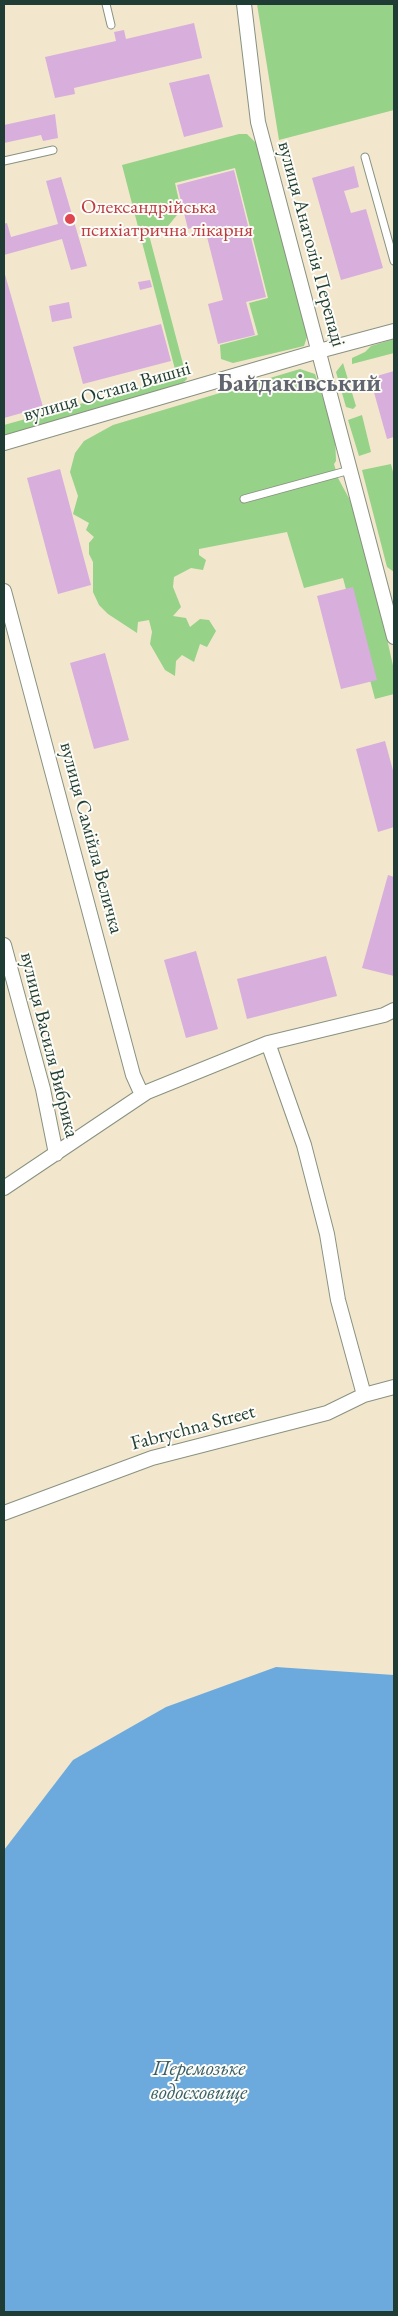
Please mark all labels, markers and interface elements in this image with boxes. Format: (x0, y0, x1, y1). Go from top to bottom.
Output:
street label: вулиця Анатолія Перепаді (272, 139, 350, 349)
place label: Олександрійська психіатрична лікарня (81, 196, 253, 243)
marker: Олександрійська психіатрична лікарня (63, 212, 77, 226)
street label: вулиця Остапа Вишні (21, 357, 193, 427)
district label: Байдаківський (217, 369, 381, 399)
street label: вулиця Самійла Величка (54, 740, 128, 936)
street label: вулиця Василя Вибрика (14, 950, 84, 1140)
street label: Fabrychna Street (128, 1400, 258, 1456)
water label: Перемозьке водосховище (151, 2056, 247, 2106)

